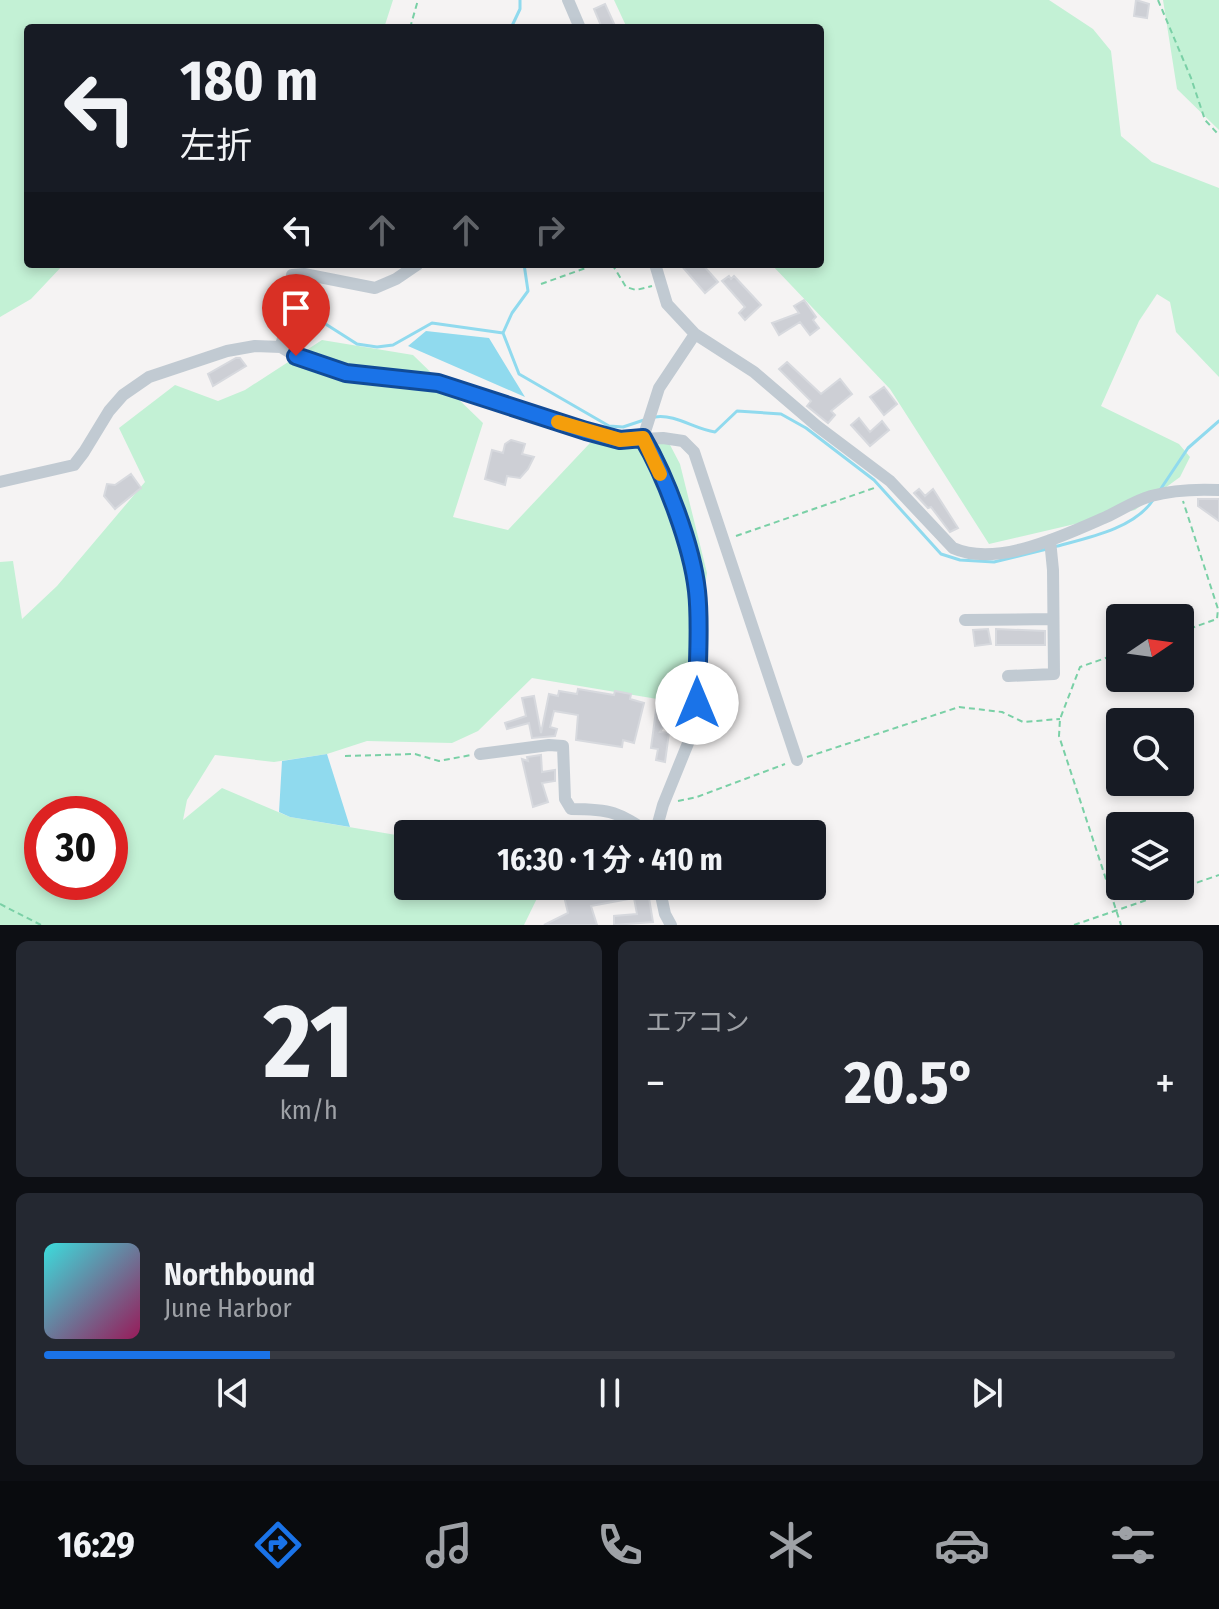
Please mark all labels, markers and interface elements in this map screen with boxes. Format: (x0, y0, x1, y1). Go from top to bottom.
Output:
text: 180 m (180, 48, 318, 115)
icon: left (48, 56, 152, 160)
text: 左折 (180, 124, 252, 168)
icon: left (276, 208, 320, 252)
icon: ahead (360, 208, 404, 252)
icon: ahead (444, 208, 488, 252)
icon: right (528, 208, 572, 252)
pin (262, 274, 330, 356)
icon: arrive (274, 286, 318, 330)
north arrow (1106, 604, 1194, 692)
map controls (1106, 604, 1194, 900)
position arrow (655, 661, 739, 745)
button: search (1106, 708, 1194, 796)
speed limit sign: 30 (24, 796, 128, 900)
button: layers (1106, 812, 1194, 900)
text: 16:30 · 1 分 · 410 m (497, 842, 723, 878)
text: 21 (264, 980, 354, 1105)
text: エアコン (646, 1007, 750, 1038)
text: 20.5° (844, 1047, 976, 1119)
text: − (646, 1057, 665, 1110)
text: + (1155, 1057, 1175, 1110)
text: km/h (280, 1095, 338, 1126)
text: Northbound (164, 1257, 315, 1293)
text: June Harbor (164, 1293, 292, 1324)
icon: previous (211, 1371, 255, 1415)
icon: pause (588, 1371, 632, 1415)
icon: next (965, 1371, 1009, 1415)
icon: directions (250, 1517, 306, 1573)
icon: music (421, 1517, 477, 1573)
icon: phone (592, 1517, 648, 1573)
icon: climate (763, 1517, 819, 1573)
icon: car (934, 1517, 990, 1573)
icon: filters (1105, 1517, 1161, 1573)
text: 16:29 (58, 1523, 135, 1567)

